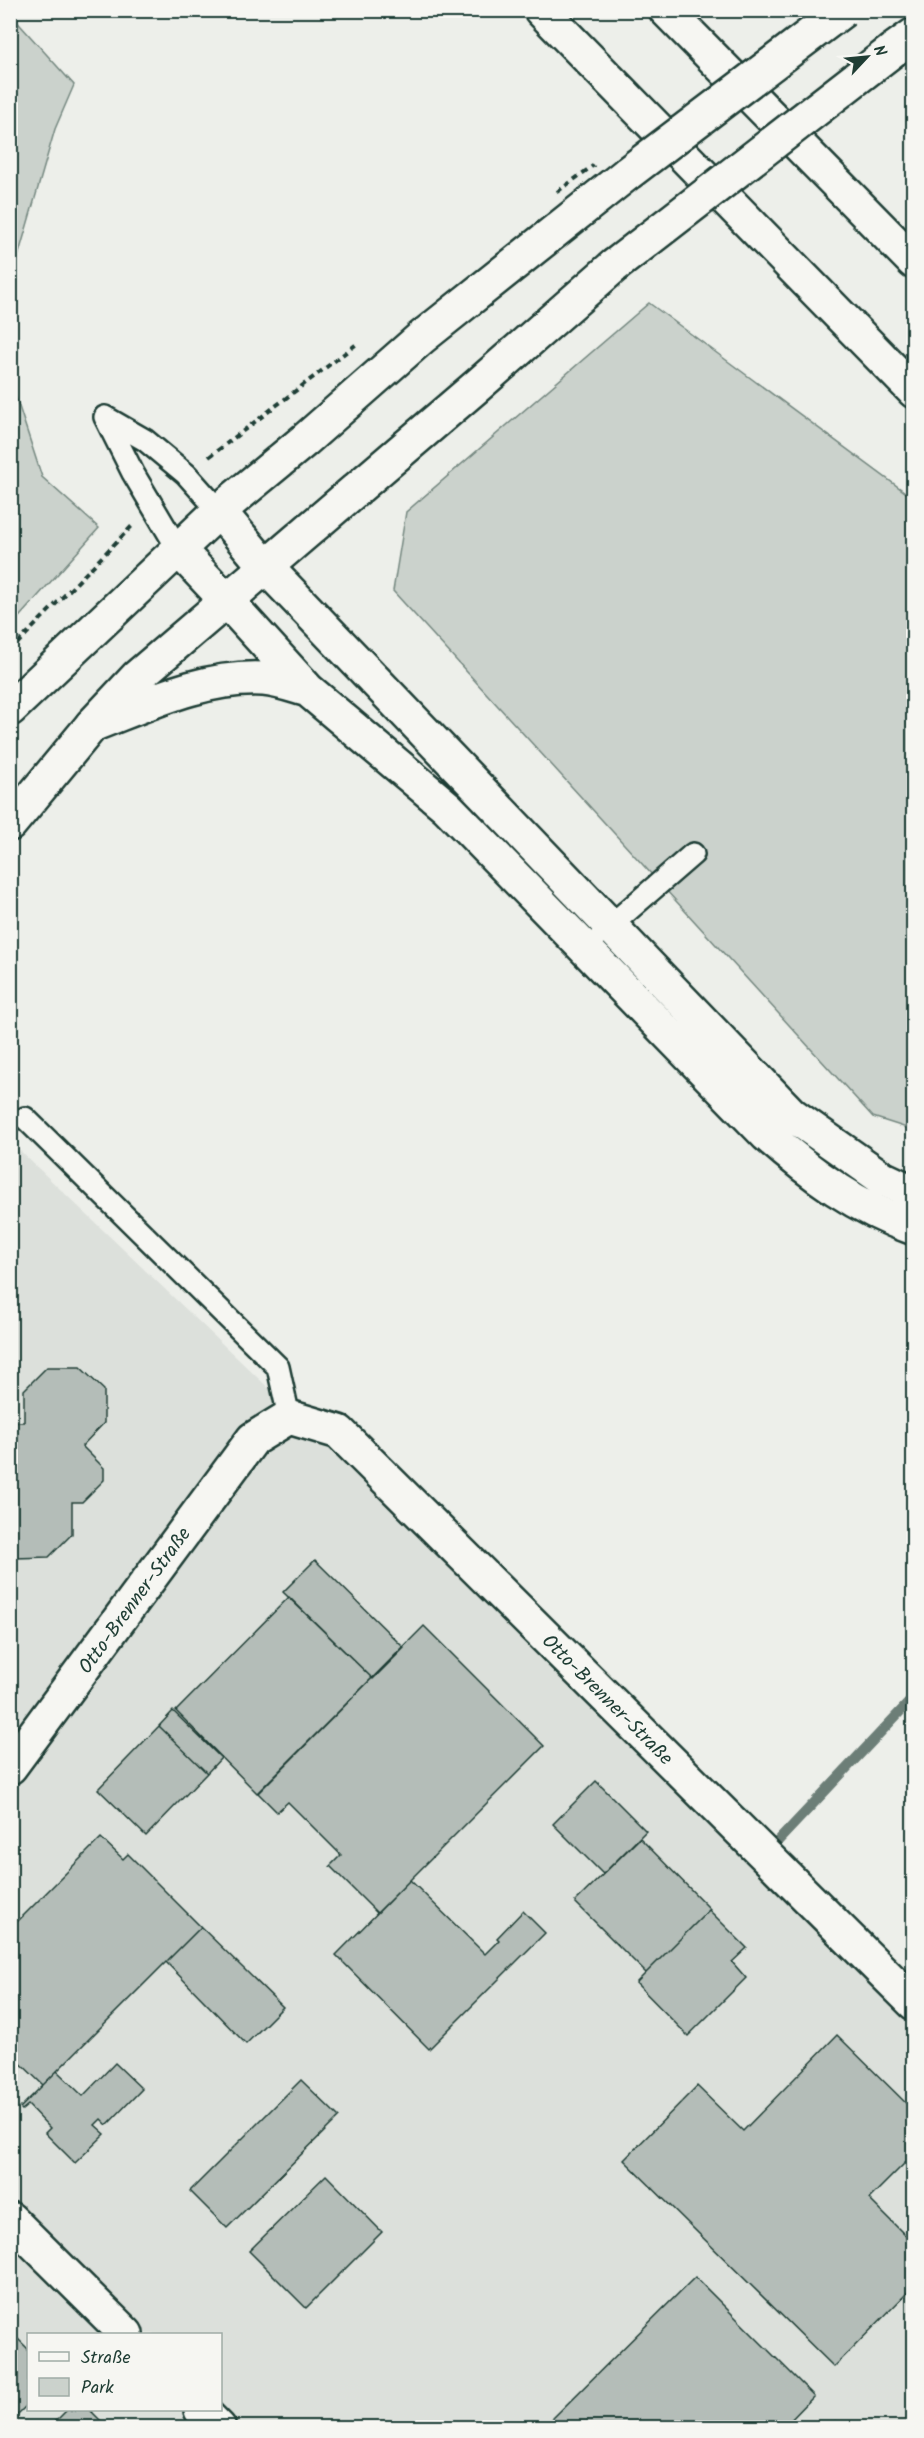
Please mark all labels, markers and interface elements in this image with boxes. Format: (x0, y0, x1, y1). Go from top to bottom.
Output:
north arrow (837, 27, 897, 87)
text: N (866, 41, 893, 61)
street label: Otto-Brenner-Straße (71, 1521, 200, 1682)
street label: Otto-Brenner-Straße (533, 1627, 680, 1774)
legend (27, 2333, 222, 2411)
text: Straße (81, 2344, 131, 2373)
text: Park (81, 2374, 114, 2403)

